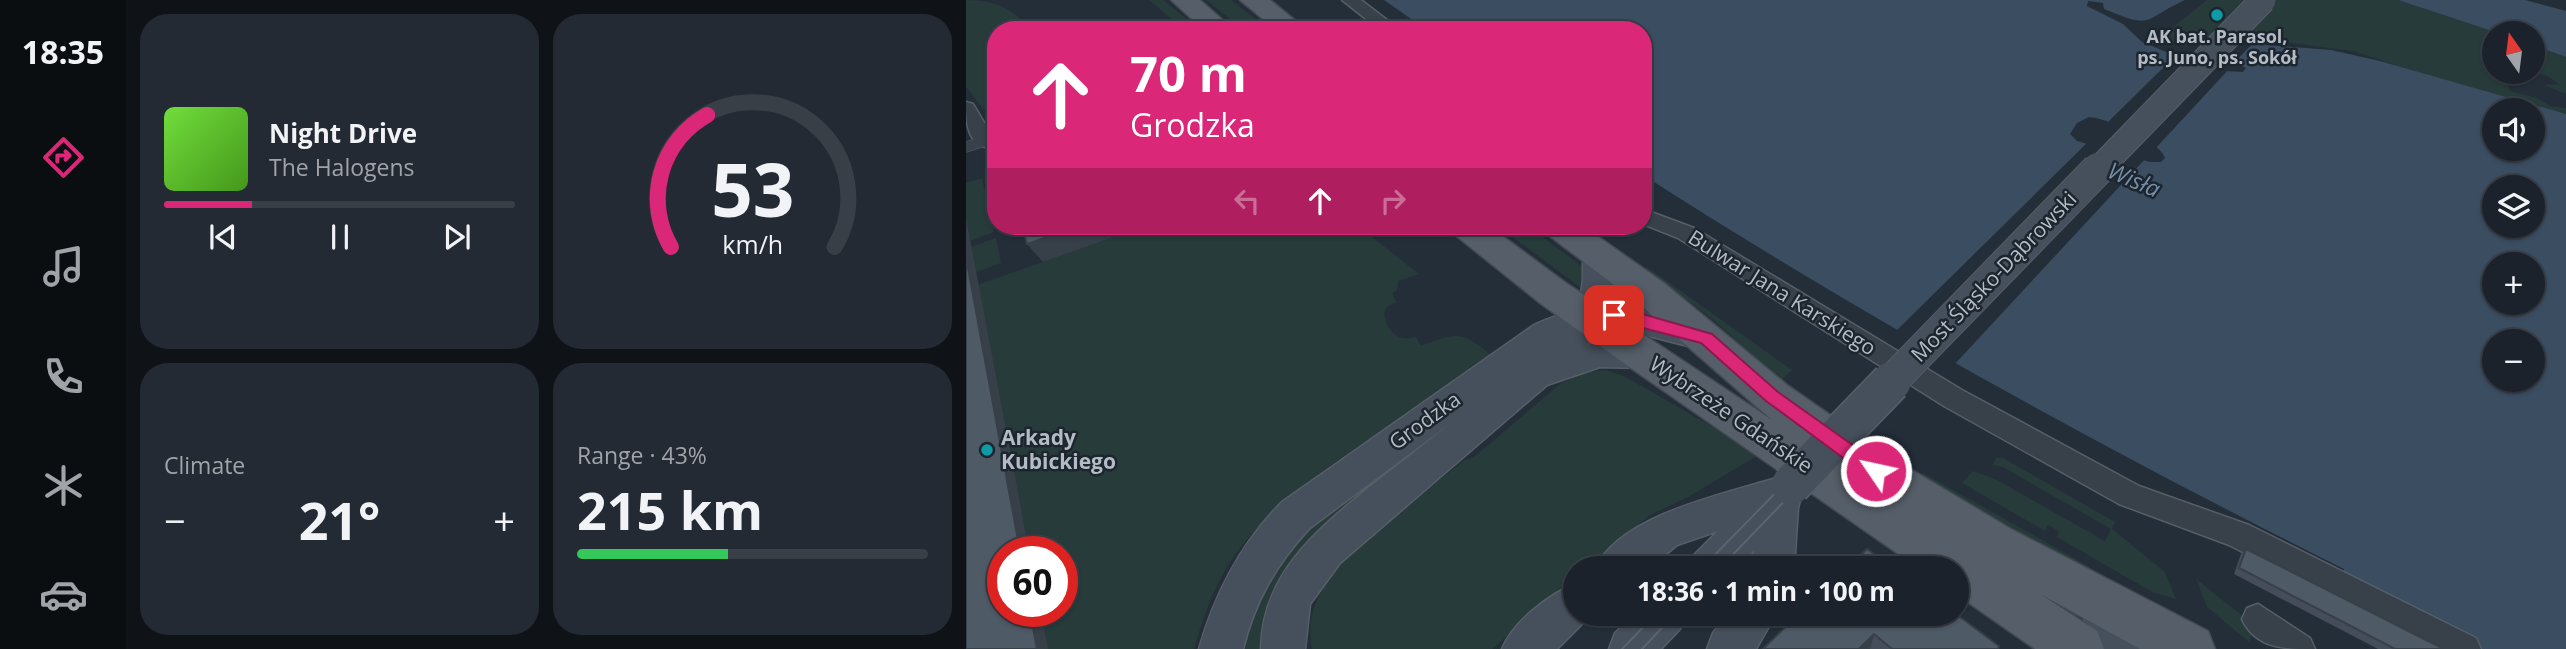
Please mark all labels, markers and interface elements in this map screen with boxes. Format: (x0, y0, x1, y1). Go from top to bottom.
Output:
marker: AK bat. Parasol, ps. Juno, ps. Sokół (2209, 7, 2225, 23)
north arrow (2482, 21, 2544, 84)
map controls (2482, 21, 2545, 392)
place label: AK bat. Parasol, ps. Juno, ps. Sokół (2137, 24, 2297, 69)
text: 18:35 (22, 30, 104, 73)
text: 70 m (1130, 40, 1247, 106)
icon: ahead (1015, 49, 1106, 140)
button: sound (2482, 98, 2545, 161)
text: Grodzka (1130, 103, 1255, 146)
text: Night Drive (269, 115, 417, 151)
icon: directions (39, 133, 88, 182)
text: 53 (711, 140, 794, 239)
text: The Halogens (269, 151, 415, 183)
water label: Wisła (2103, 154, 2166, 204)
button: layers (2482, 175, 2545, 238)
icon: left (1228, 182, 1266, 220)
icon: ahead (1301, 182, 1339, 220)
icon: right (1374, 182, 1412, 220)
street label: Most Śląsko-Dąbrowski (1904, 185, 2082, 368)
icon: previous (204, 218, 242, 256)
icon: pause (321, 218, 359, 256)
icon: next (438, 218, 476, 256)
street label: Bulwar Jana Karskiego (1683, 223, 1882, 361)
text: km/h (722, 227, 783, 261)
icon: music (39, 242, 88, 291)
button: + (2482, 252, 2545, 315)
pin (1584, 285, 1644, 345)
icon: arrive (1595, 296, 1633, 334)
button: − (2482, 329, 2545, 392)
street label: Wybrzeże Gdańskie (1645, 349, 1819, 479)
icon: phone (39, 352, 88, 401)
street label: Grodzka (1383, 385, 1466, 456)
place label: Arkady Kubickiego (1001, 423, 1116, 475)
position arrow (1839, 434, 1913, 508)
text: Range · 43% (577, 439, 707, 471)
marker: Arkady Kubickiego (979, 442, 995, 458)
text: Climate (164, 449, 245, 481)
icon: climate (39, 461, 88, 510)
text: 215 km (577, 474, 763, 545)
text: 21° (299, 484, 380, 555)
text: − (164, 494, 186, 546)
text: + (493, 494, 515, 546)
speed limit sign: 60 (987, 536, 1078, 627)
icon: car (39, 570, 88, 619)
text: 18:36 · 1 min · 100 m (1637, 573, 1895, 609)

